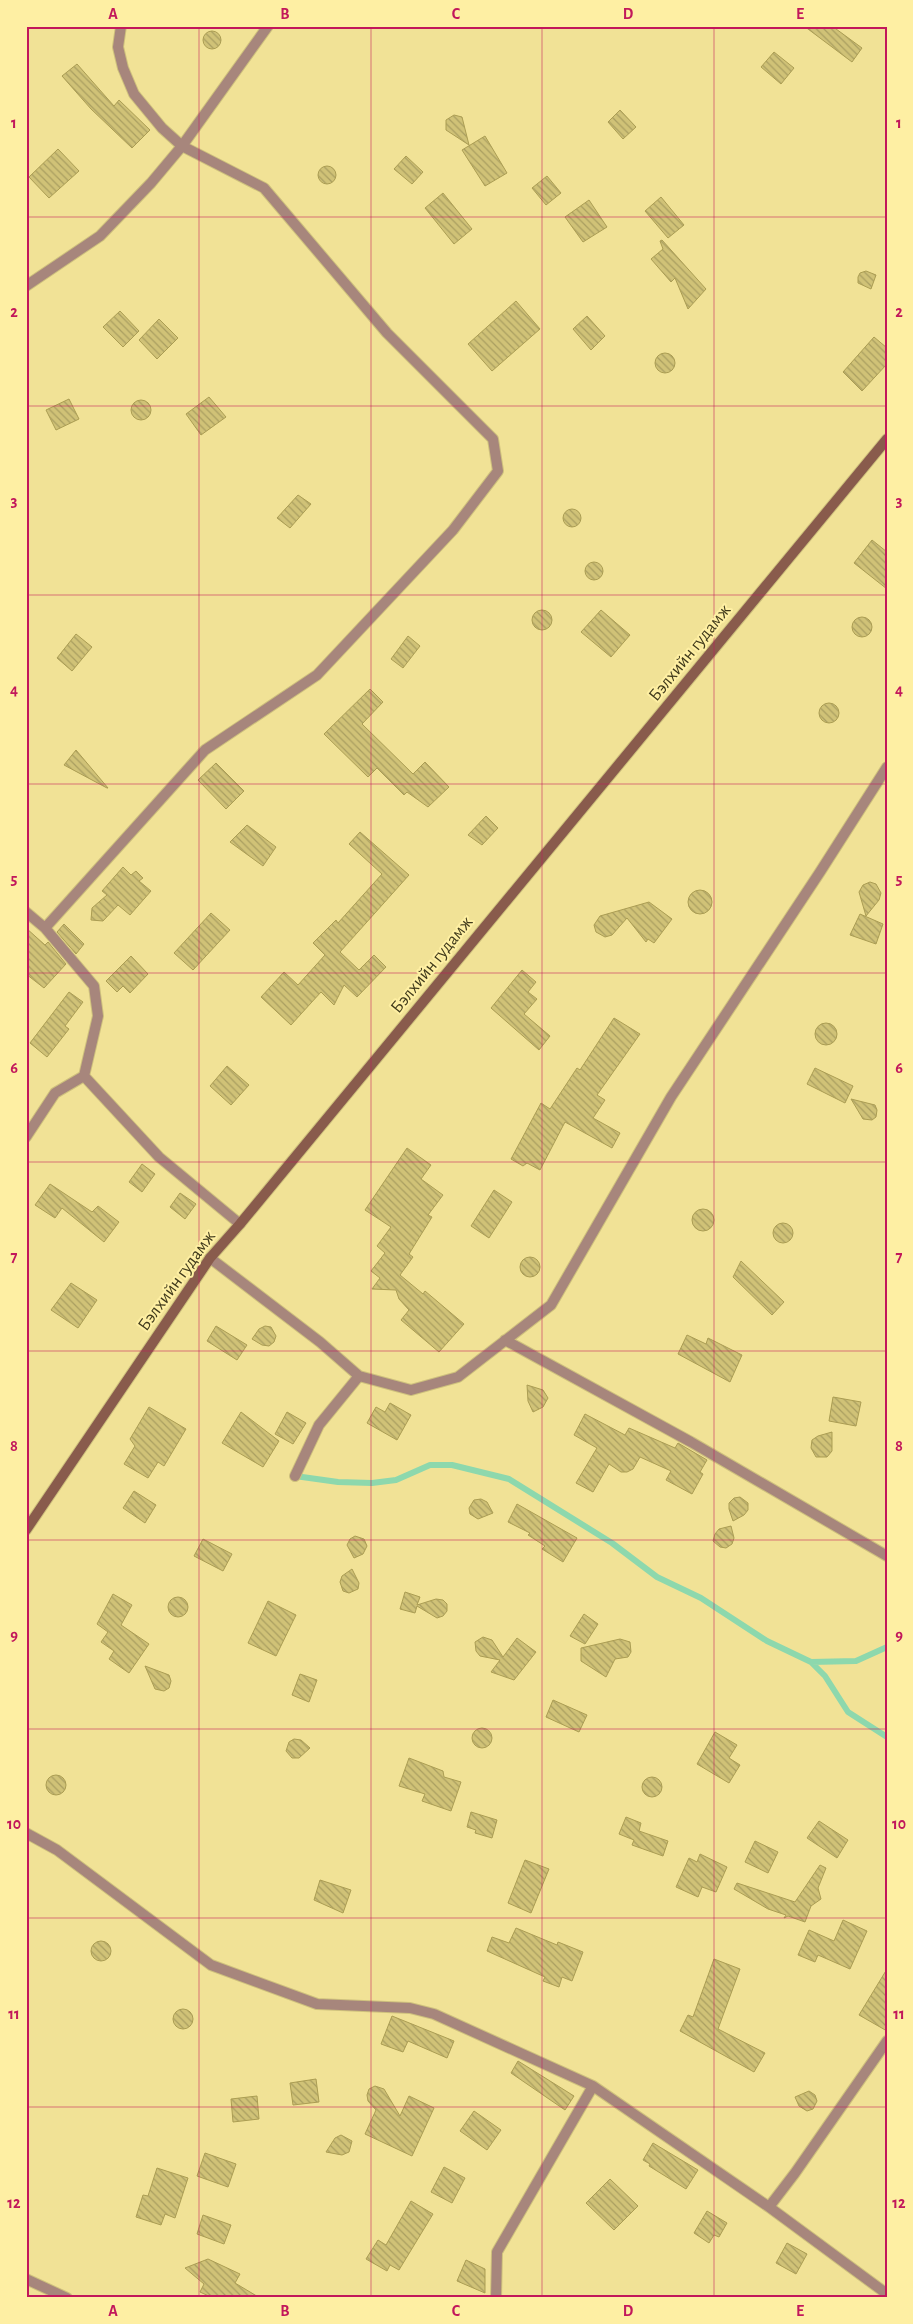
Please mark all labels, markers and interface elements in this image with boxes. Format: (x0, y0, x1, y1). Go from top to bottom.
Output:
text: A (108, 6, 118, 22)
text: B (280, 6, 290, 22)
text: C (452, 6, 461, 22)
text: D (623, 6, 634, 22)
text: E (796, 6, 804, 22)
text: 1 (11, 115, 17, 131)
text: 1 (896, 115, 902, 131)
text: 2 (10, 304, 18, 320)
text: 2 (895, 304, 903, 320)
text: 3 (11, 493, 18, 509)
text: 3 (896, 493, 903, 509)
street label: Бэлхийн гудамж (646, 601, 735, 705)
text: 4 (10, 682, 18, 698)
text: 4 (895, 682, 903, 698)
text: 5 (11, 871, 18, 887)
text: 5 (896, 871, 903, 887)
street label: Бэлхийн гудамж (388, 913, 477, 1017)
text: 6 (10, 1060, 18, 1076)
text: 6 (895, 1060, 903, 1076)
street label: Бэлхийн гудамж (135, 1227, 219, 1334)
text: 7 (11, 1249, 18, 1265)
text: 7 (896, 1249, 903, 1265)
text: 8 (10, 1438, 18, 1454)
text: 8 (895, 1438, 903, 1454)
text: 9 (10, 1627, 18, 1643)
text: 9 (895, 1627, 903, 1643)
text: 10 (7, 1816, 21, 1832)
text: 10 (892, 1816, 906, 1832)
text: 11 (8, 2006, 20, 2022)
text: 11 (893, 2006, 905, 2022)
text: 12 (7, 2195, 21, 2211)
text: 12 (892, 2195, 906, 2211)
text: A (108, 2303, 118, 2319)
text: B (280, 2303, 290, 2319)
text: C (452, 2303, 461, 2319)
text: D (623, 2303, 634, 2319)
text: E (796, 2303, 804, 2319)

